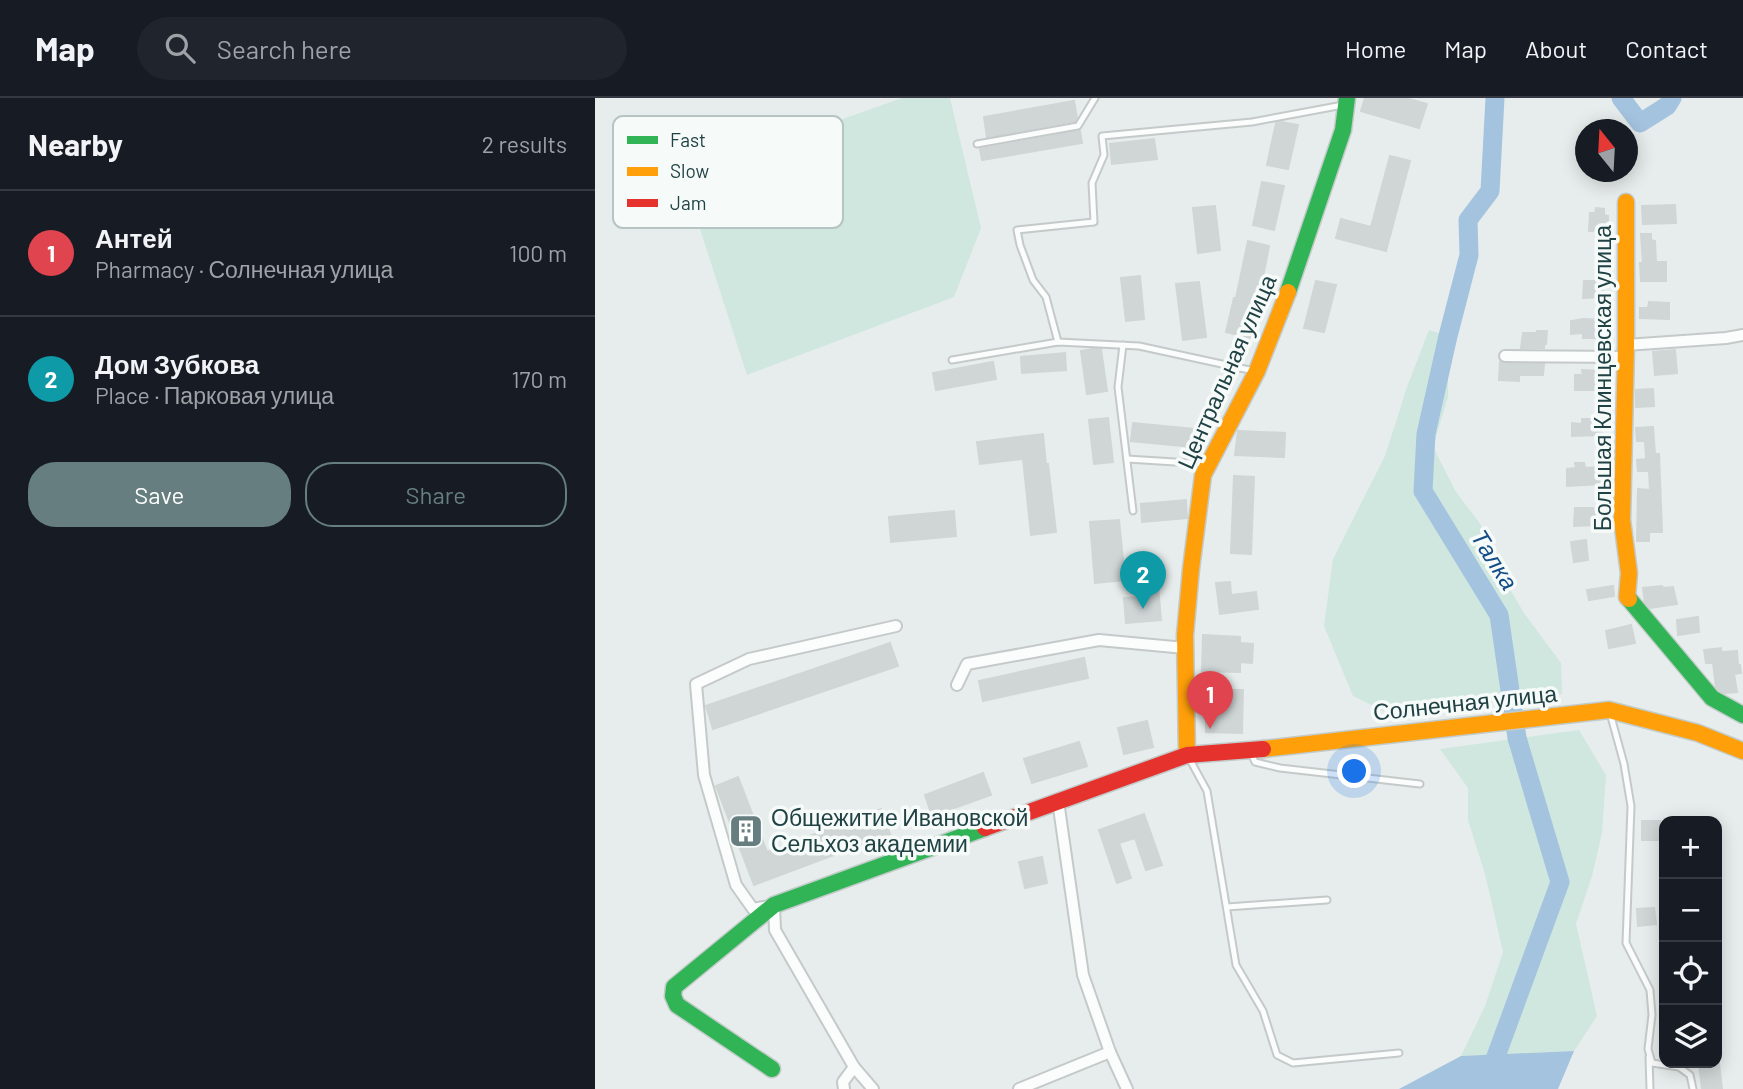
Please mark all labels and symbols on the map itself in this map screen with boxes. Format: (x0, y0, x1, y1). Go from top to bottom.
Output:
legend (613, 116, 843, 228)
north arrow (1575, 119, 1638, 182)
text: Fast (670, 128, 706, 151)
text: Slow (670, 159, 709, 182)
text: Jam (670, 191, 706, 214)
street label: Большая Клинцевская улица (1588, 225, 1616, 531)
street label: Центральная улица (1171, 270, 1282, 473)
water label: Талка (1466, 524, 1525, 595)
pin: 2 (1120, 551, 1166, 609)
pin: 1 (1187, 671, 1233, 729)
street label: Солнечная улица (1372, 678, 1558, 726)
your location (1337, 754, 1371, 788)
place label: Общежитие Ивановской Сельхоз академии (771, 803, 1028, 857)
building icon: Общежитие Ивановской Сельхоз академии (727, 812, 765, 850)

